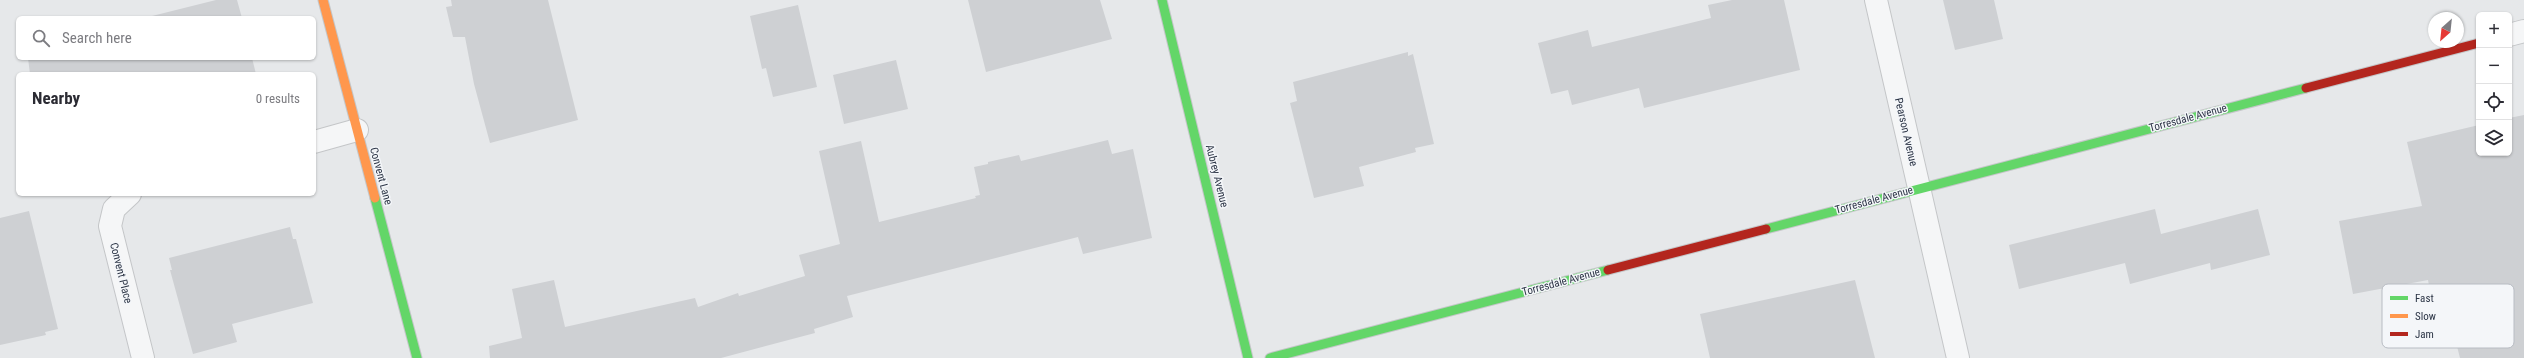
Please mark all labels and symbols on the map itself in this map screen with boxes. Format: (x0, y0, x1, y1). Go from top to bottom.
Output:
north arrow (2428, 12, 2464, 48)
street label: Pearson Avenue (1892, 96, 1920, 168)
street label: Torresdale Avenue (2148, 101, 2228, 135)
street label: Aubrey Avenue (1203, 143, 1231, 209)
street label: Convent Lane (367, 146, 395, 206)
street label: Torresdale Avenue (1834, 183, 1914, 217)
street label: Convent Place (107, 241, 135, 305)
street label: Torresdale Avenue (1521, 265, 1601, 299)
legend (2382, 284, 2514, 348)
text: Fast (2415, 292, 2434, 305)
text: Slow (2415, 310, 2436, 323)
text: Jam (2415, 328, 2434, 341)

